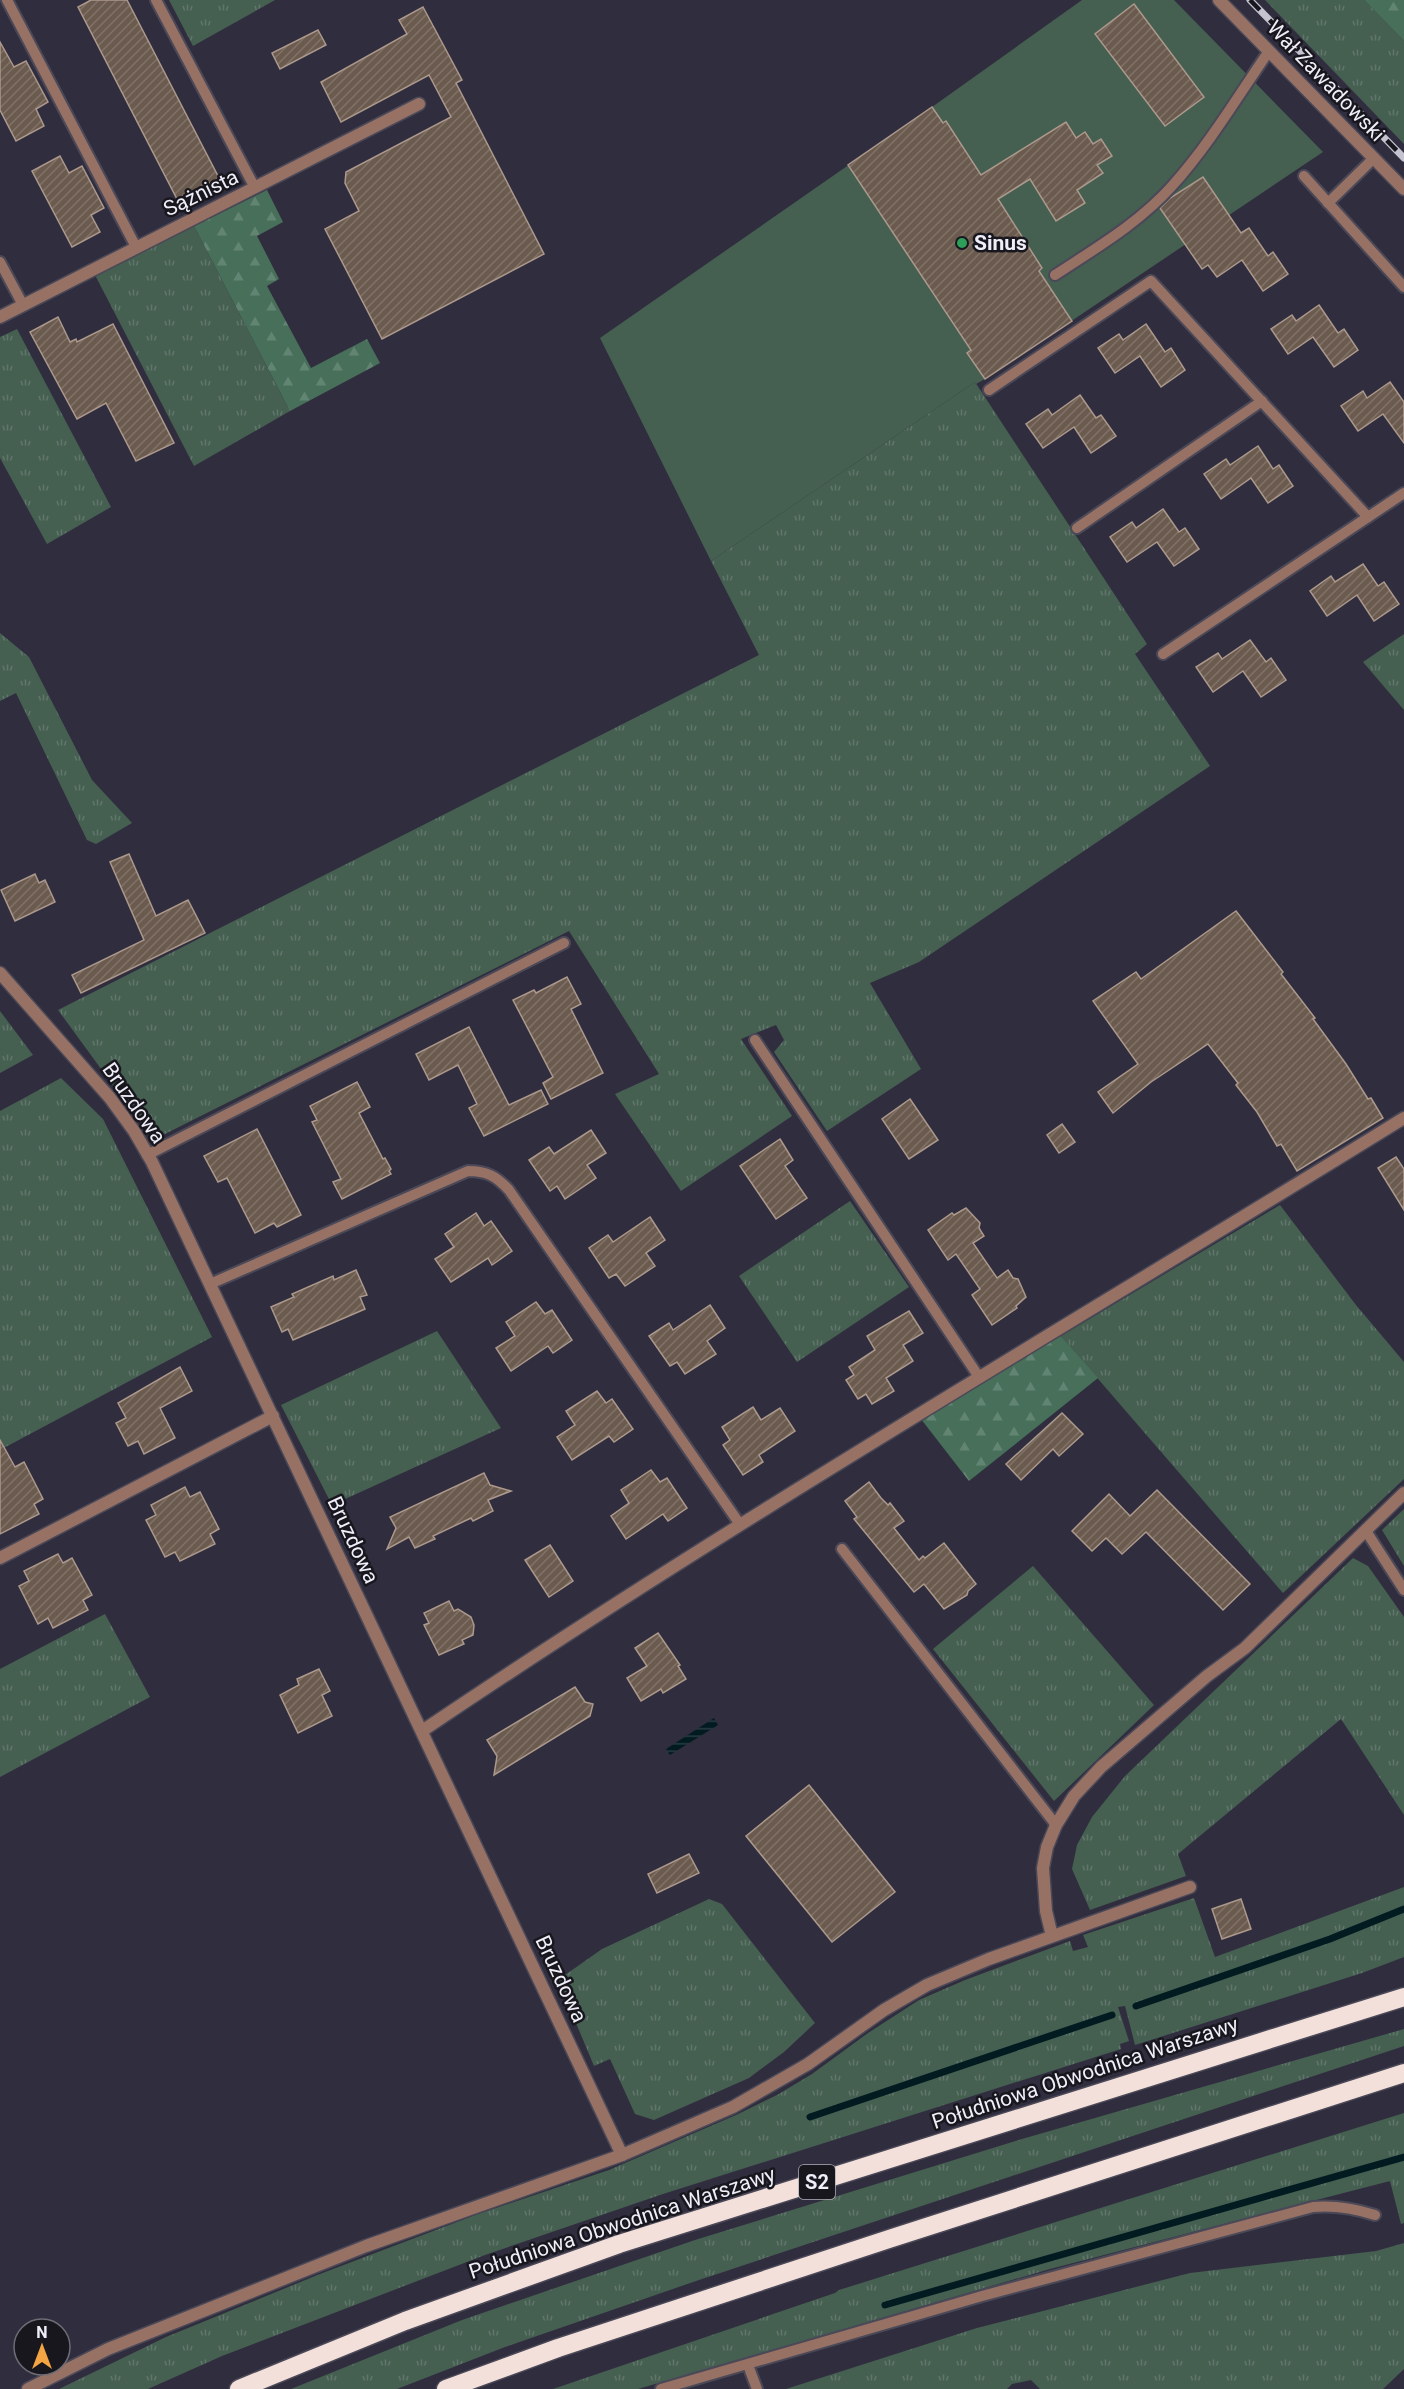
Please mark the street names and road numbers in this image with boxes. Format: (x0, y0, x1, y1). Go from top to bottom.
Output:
street label: Wał Zawadowski (1262, 16, 1390, 146)
street label: Sążnista (160, 165, 242, 221)
street label: Bruzdowa (97, 1058, 171, 1148)
street label: Bruzdowa (322, 1493, 384, 1587)
street label: Bruzdowa (530, 1932, 592, 2026)
street label: Południowa Obwodnica Warszawy (929, 2012, 1241, 2134)
street label: Południowa Obwodnica Warszawy (466, 2162, 778, 2284)
road number: S2 (799, 2165, 835, 2199)

